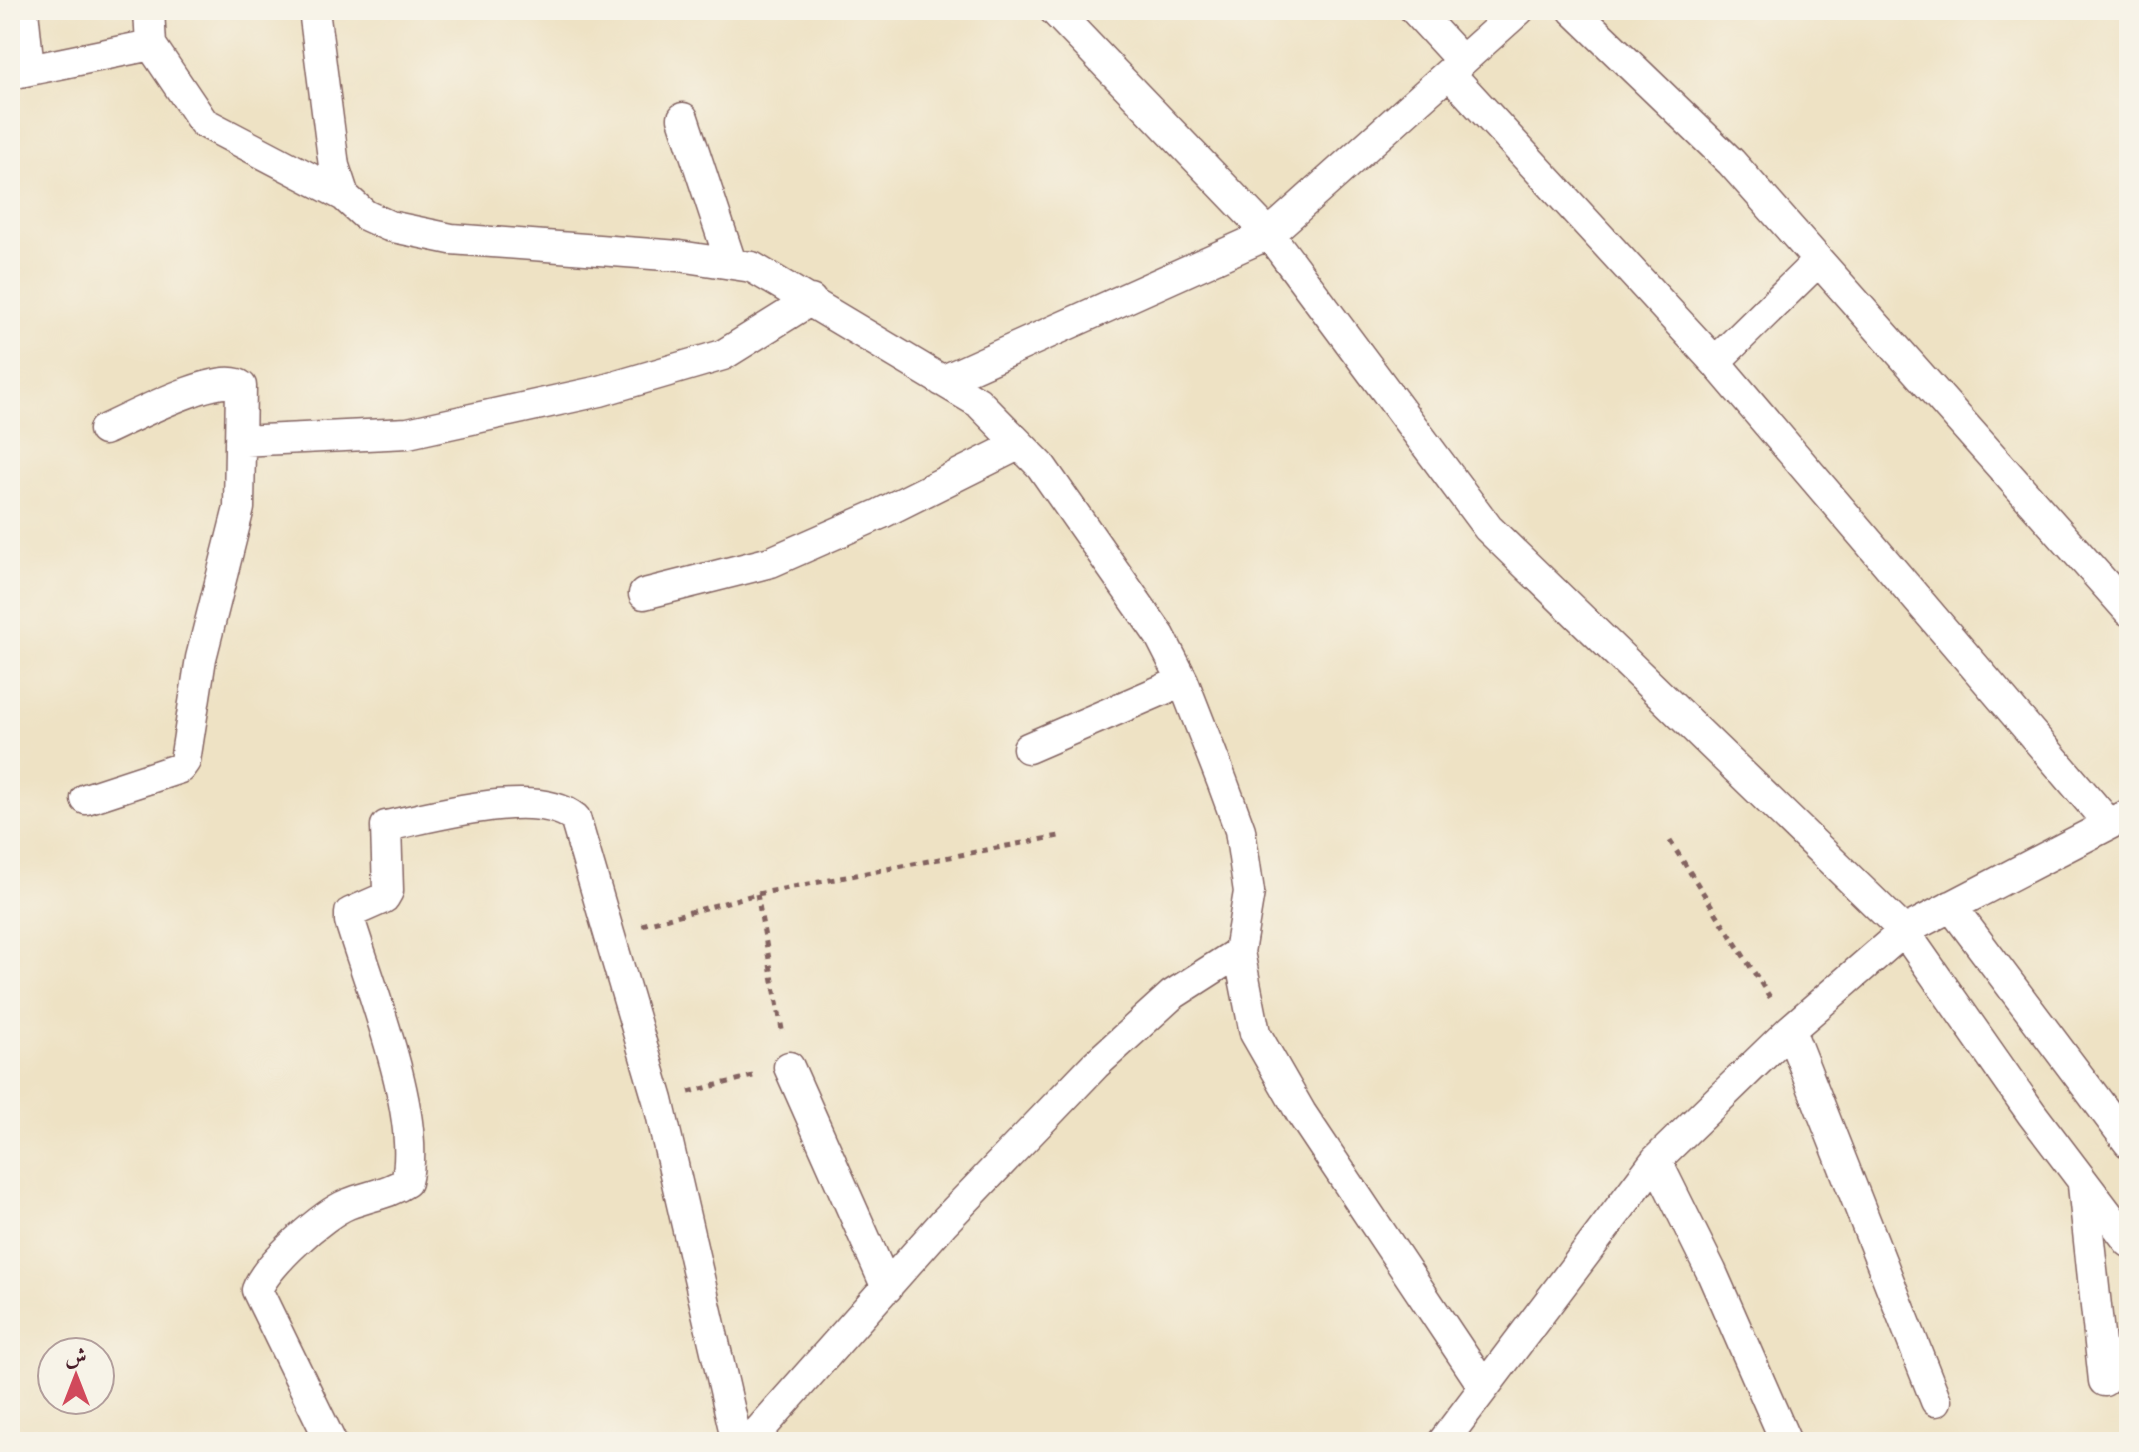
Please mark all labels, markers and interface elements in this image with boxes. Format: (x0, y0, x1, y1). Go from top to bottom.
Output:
north arrow (36, 1336, 116, 1416)
text: ش (65, 1343, 87, 1370)

